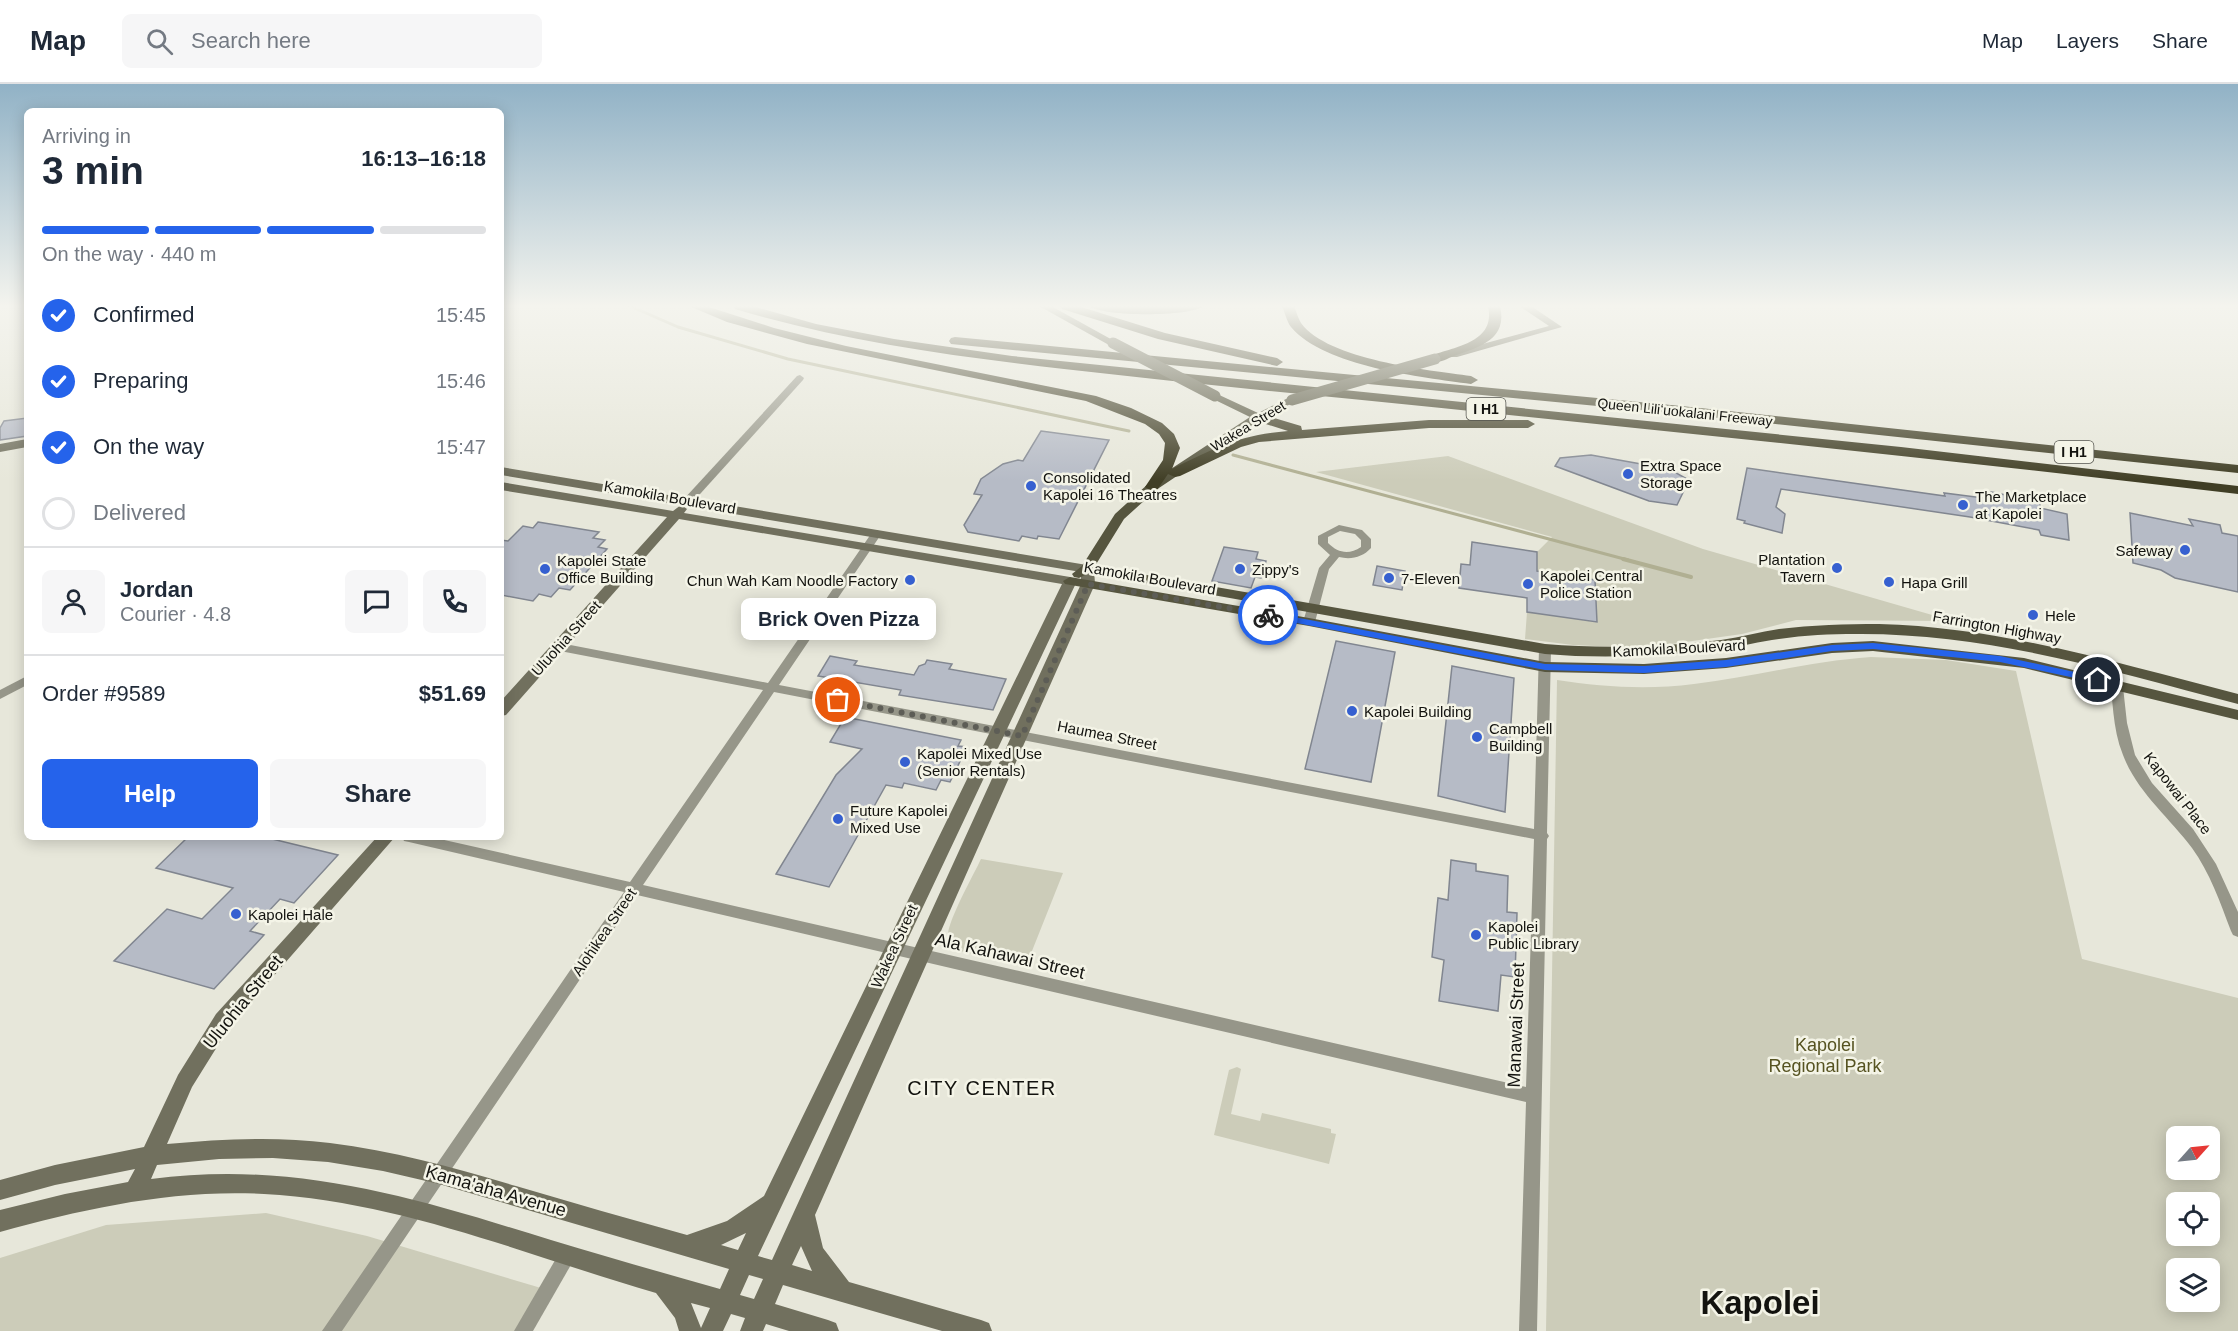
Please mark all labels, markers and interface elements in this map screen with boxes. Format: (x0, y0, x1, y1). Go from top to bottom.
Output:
search box (122, 14, 542, 68)
text: Map (30, 25, 86, 56)
icon: search (143, 25, 176, 58)
text: Search here (191, 28, 311, 53)
text: Map (1982, 29, 2023, 52)
text: Layers (2056, 29, 2119, 52)
text: Share (2152, 29, 2208, 52)
text: Arriving in (42, 125, 131, 147)
text: 16:13–16:18 (361, 146, 486, 171)
text: 3 min (42, 149, 144, 192)
text: On the way · 440 m (42, 243, 217, 265)
icon: check (42, 299, 75, 332)
text: Confirmed (93, 302, 194, 327)
text: 15:45 (436, 304, 486, 326)
icon: check (42, 365, 75, 398)
text: Preparing (93, 368, 188, 393)
text: 15:46 (436, 370, 486, 392)
street label: Queen Liliʻuokalani Freeway (1597, 395, 1773, 429)
street label: Wakea Street (1208, 397, 1288, 455)
road number: I H1 (1466, 398, 1506, 420)
icon: check (42, 431, 75, 464)
text: On the way (93, 434, 204, 459)
text: 15:47 (436, 436, 486, 458)
road number: I H1 (2054, 441, 2094, 463)
place label: Extra Space Storage (1640, 457, 1722, 491)
marker: Extra Space Storage (1621, 467, 1635, 481)
place label: Consolidated Kapolei 16 Theatres (1043, 469, 1177, 503)
street label: Kamokila Boulevard (603, 477, 737, 517)
marker: Consolidated Kapolei 16 Theatres (1024, 479, 1038, 493)
place label: The Marketplace at Kapolei (1975, 488, 2087, 522)
marker: The Marketplace at Kapolei (1956, 498, 1970, 512)
text: Delivered (93, 500, 186, 525)
place label: Safeway (2115, 542, 2173, 559)
marker: Safeway (2178, 543, 2192, 557)
place label: Plantation Tavern (1758, 551, 1825, 585)
place label: Kapolei State Office Building (557, 552, 653, 586)
street label: Kamokila Boulevard (1083, 558, 1217, 598)
place label: Zippy's (1252, 561, 1299, 578)
marker: Plantation Tavern (1830, 561, 1844, 575)
marker: Kapolei State Office Building (538, 562, 552, 576)
marker: Zippy's (1233, 562, 1247, 576)
place label: Kapolei Central Police Station (1540, 567, 1643, 601)
button: person (42, 570, 105, 633)
button: chat (345, 570, 408, 633)
button: phone (423, 570, 486, 633)
place label: 7-Eleven (1401, 570, 1460, 587)
marker: 7-Eleven (1382, 571, 1396, 585)
place label: Chun Wah Kam Noodle Factory (687, 572, 898, 589)
marker: Chun Wah Kam Noodle Factory (903, 573, 917, 587)
place label: Hapa Grill (1901, 574, 1968, 591)
marker: Hapa Grill (1882, 575, 1896, 589)
text: Jordan (120, 577, 193, 602)
marker: Kapolei Central Police Station (1521, 577, 1535, 591)
courier (1238, 585, 1298, 645)
street label: Uluohia Street (528, 596, 605, 679)
callout: Brick Oven Pizza (740, 598, 936, 640)
icon: bike (1252, 599, 1285, 632)
text: Courier · 4.8 (120, 603, 231, 625)
street label: Farrington Highway (1931, 607, 2063, 647)
place label: Hele (2045, 607, 2076, 624)
text: Brick Oven Pizza (758, 608, 919, 630)
marker: Hele (2026, 608, 2040, 622)
street label: Kamokila Boulevard (1612, 636, 1746, 660)
pin (2072, 654, 2123, 705)
icon: home (2081, 663, 2114, 696)
pin (812, 674, 863, 725)
text: Order #9589 (42, 681, 166, 706)
text: $51.69 (419, 681, 486, 706)
icon: bag (821, 683, 854, 716)
place label: Kapolei Building (1364, 703, 1472, 720)
marker: Kapolei Building (1345, 704, 1359, 718)
street label: Haumea Street (1056, 717, 1159, 753)
place label: Campbell Building (1489, 720, 1552, 754)
marker: Campbell Building (1470, 730, 1484, 744)
place label: Kapolei Mixed Use (Senior Rentals) (917, 745, 1042, 779)
street label: Kapowai Place (2141, 749, 2215, 837)
marker: Kapolei Mixed Use (Senior Rentals) (898, 755, 912, 769)
button: Help (42, 759, 258, 828)
button: Share (270, 759, 486, 828)
place label: Future Kapolei Mixed Use (850, 802, 948, 836)
marker: Future Kapolei Mixed Use (831, 812, 845, 826)
street label: Alohikea Street (569, 884, 640, 979)
street label: Wakea Street (867, 901, 921, 991)
place label: Kapolei Hale (248, 906, 333, 923)
marker: Kapolei Hale (229, 907, 243, 921)
place label: Kapolei Public Library (1488, 918, 1579, 952)
marker: Kapolei Public Library (1469, 928, 1483, 942)
street label: Ala Kahawai Street (933, 929, 1087, 983)
street label: Uluohia Street (199, 951, 287, 1053)
street label: Manawai Street (1504, 962, 1528, 1088)
park label: Kapolei Regional Park (1768, 1035, 1883, 1076)
district label: CITY CENTER (907, 1077, 1057, 1099)
north arrow (2166, 1126, 2220, 1180)
map controls (2166, 1126, 2220, 1312)
street label: Kama'aha Avenue (423, 1161, 569, 1221)
button: locate (2166, 1192, 2220, 1246)
button: layers (2166, 1258, 2220, 1312)
district label: Kapolei (1700, 1284, 1820, 1321)

